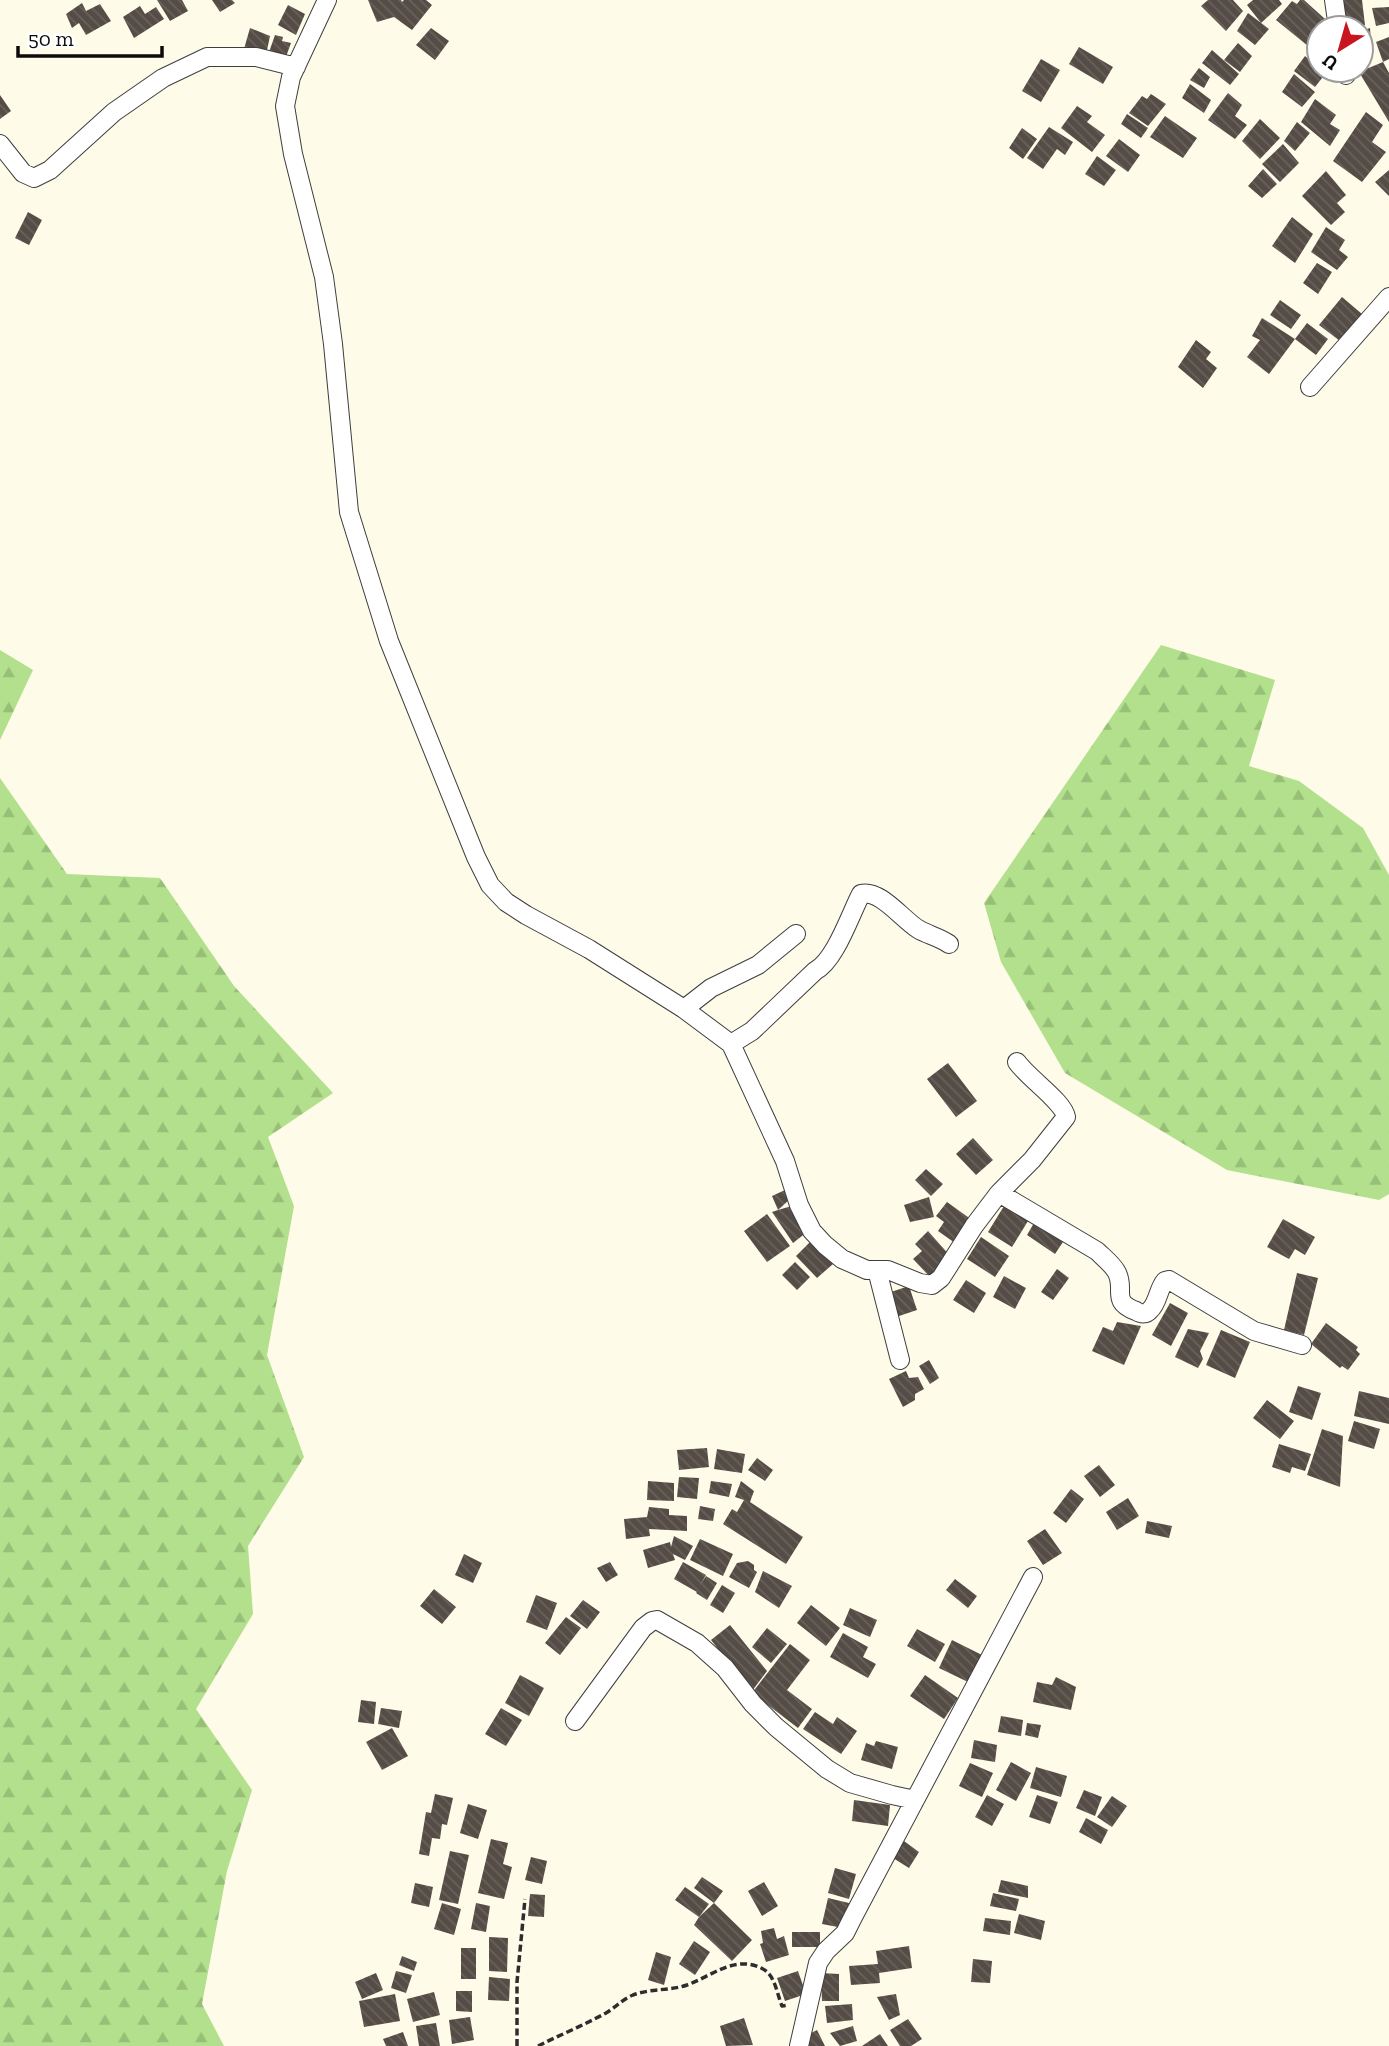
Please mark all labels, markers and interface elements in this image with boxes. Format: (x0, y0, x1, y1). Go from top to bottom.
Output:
scale bar (18, 14, 161, 58)
north arrow (1305, 14, 1375, 84)
text: 50 m (28, 26, 74, 51)
text: U (1317, 49, 1342, 75)

